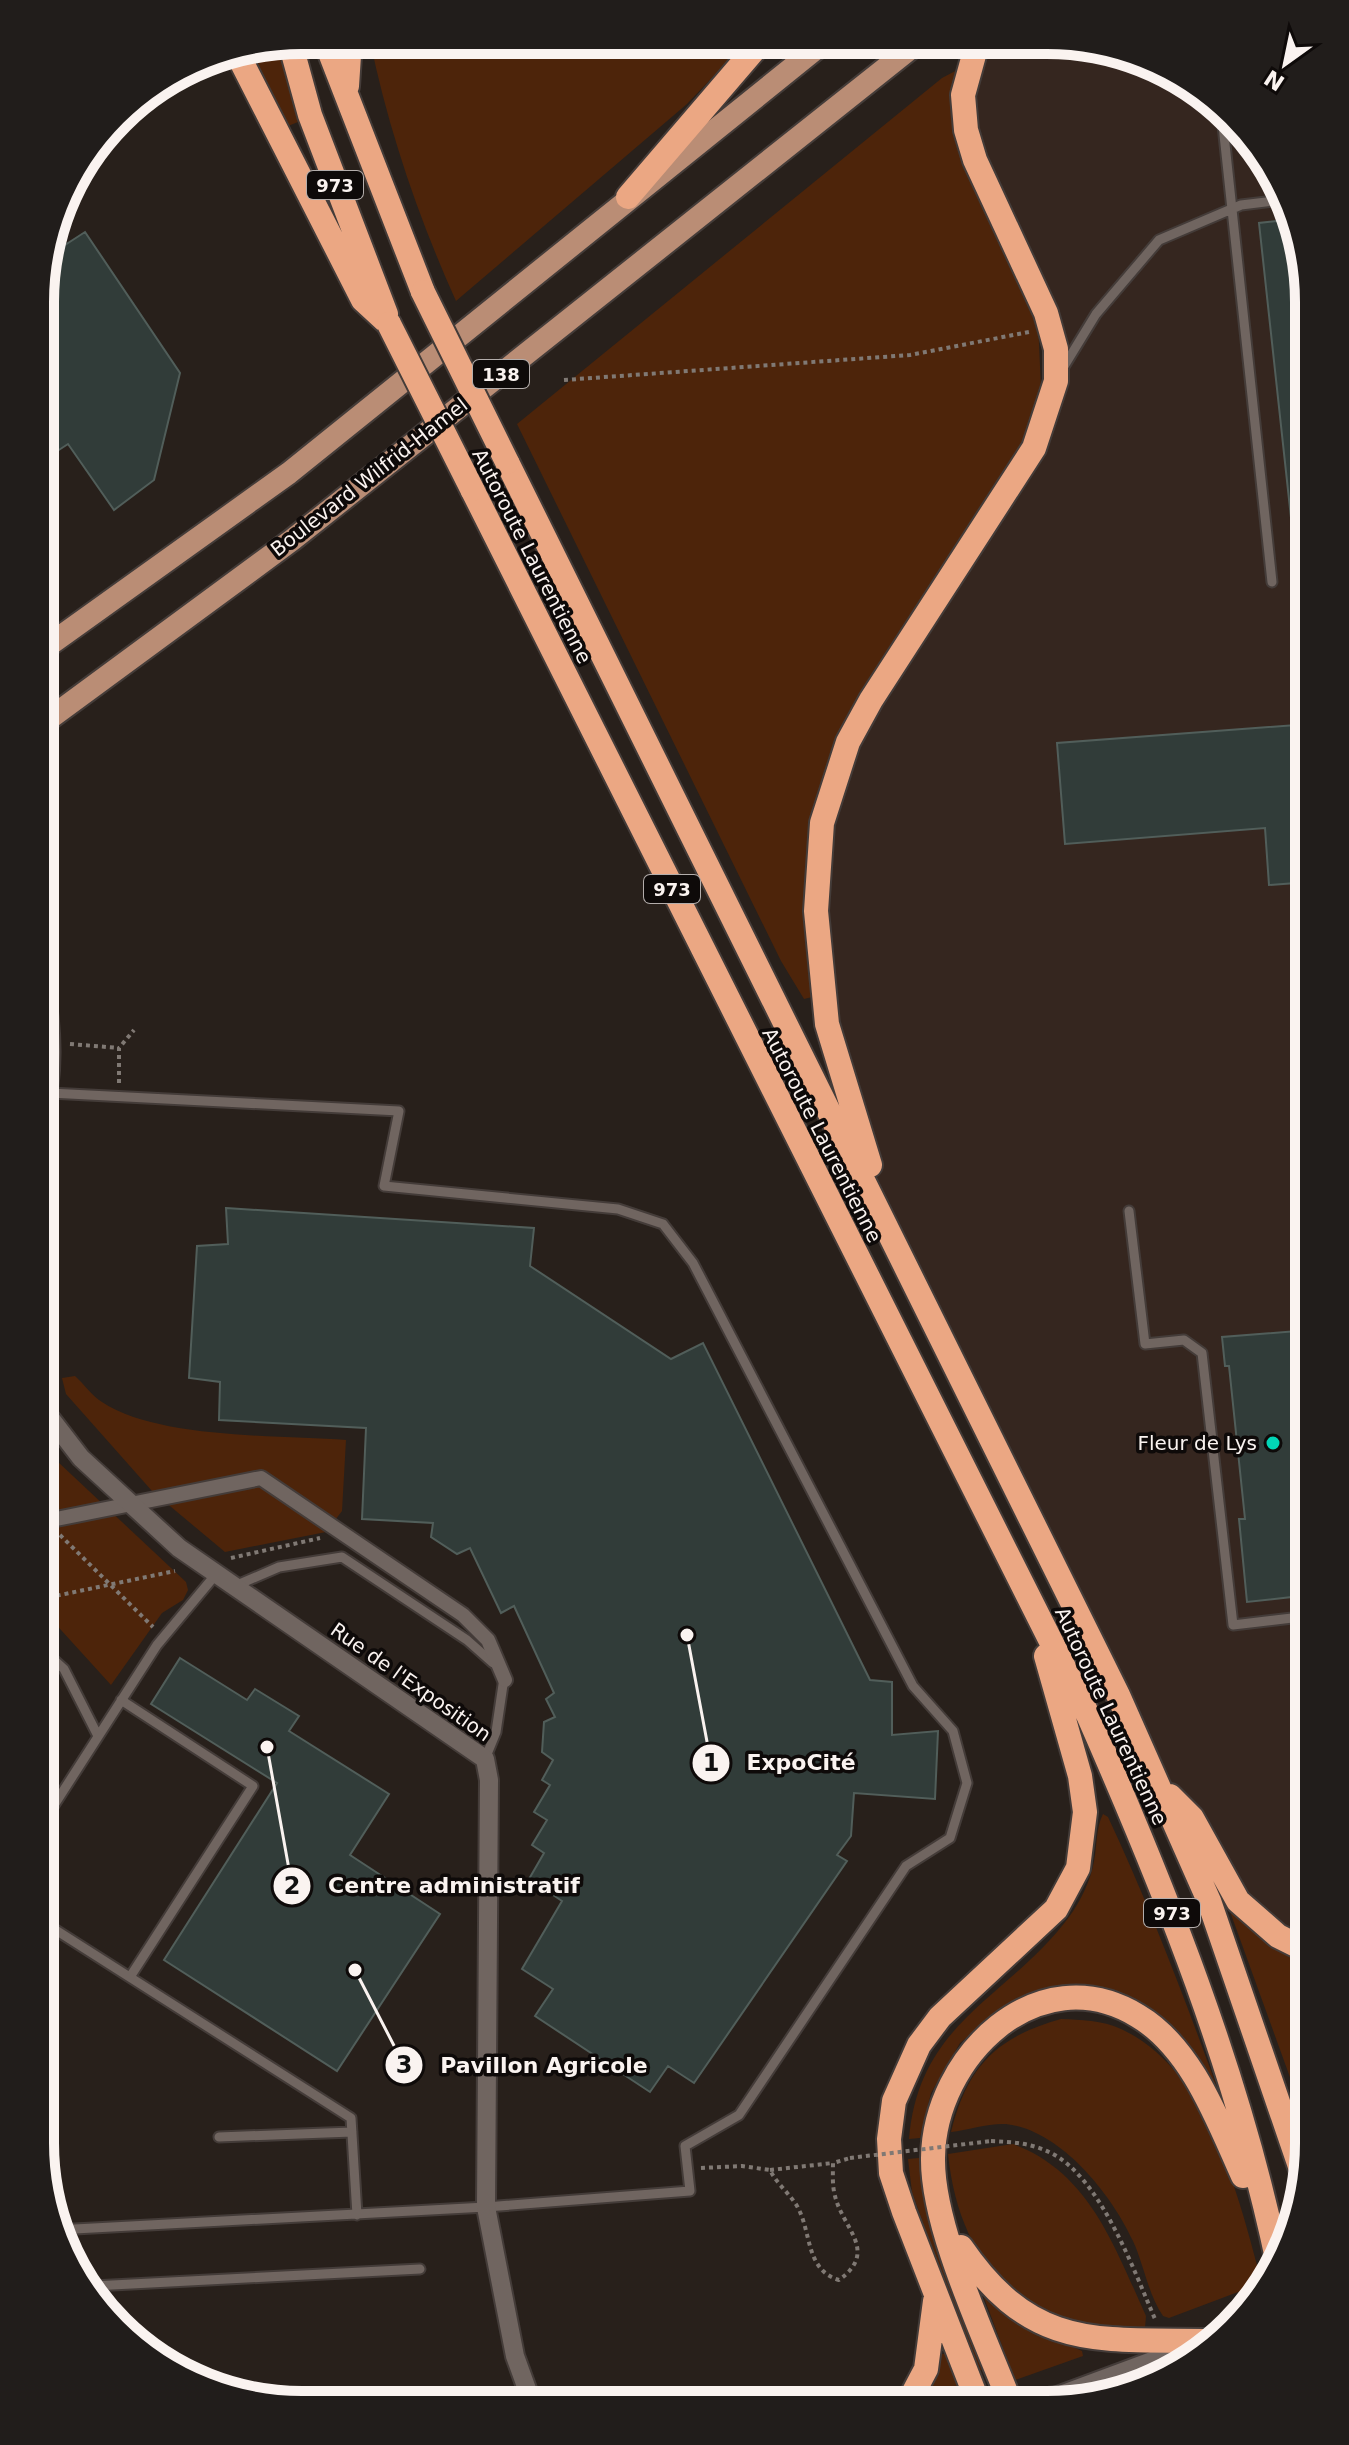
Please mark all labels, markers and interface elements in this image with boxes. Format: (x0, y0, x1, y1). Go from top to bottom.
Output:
north arrow (1245, 24, 1325, 104)
text: N (1260, 65, 1289, 96)
road number: 973 (307, 171, 363, 199)
road number: 138 (473, 360, 529, 388)
street label: Boulevard Wilfrid-Hamel (266, 393, 472, 561)
street label: Autoroute Laurentienne (467, 445, 597, 667)
road number: 973 (644, 875, 700, 903)
street label: Autoroute Laurentienne (757, 1024, 887, 1246)
place label: Fleur de Lys (1137, 1431, 1257, 1455)
marker: Fleur de Lys (1264, 1434, 1282, 1452)
street label: Autoroute Laurentienne (1050, 1603, 1172, 1829)
street label: Rue de l'Exposition (326, 1618, 496, 1746)
callout: ExpoCité (691, 1740, 872, 1786)
text: 1 (703, 1749, 719, 1777)
text: ExpoCité (746, 1750, 856, 1775)
callout: Centre administratif (272, 1863, 596, 1909)
text: 2 (284, 1872, 300, 1900)
text: Centre administratif (328, 1873, 580, 1898)
road number: 973 (1144, 1899, 1200, 1927)
callout: Pavillon Agricole (384, 2042, 663, 2088)
text: 3 (396, 2051, 412, 2079)
text: Pavillon Agricole (440, 2053, 648, 2078)

